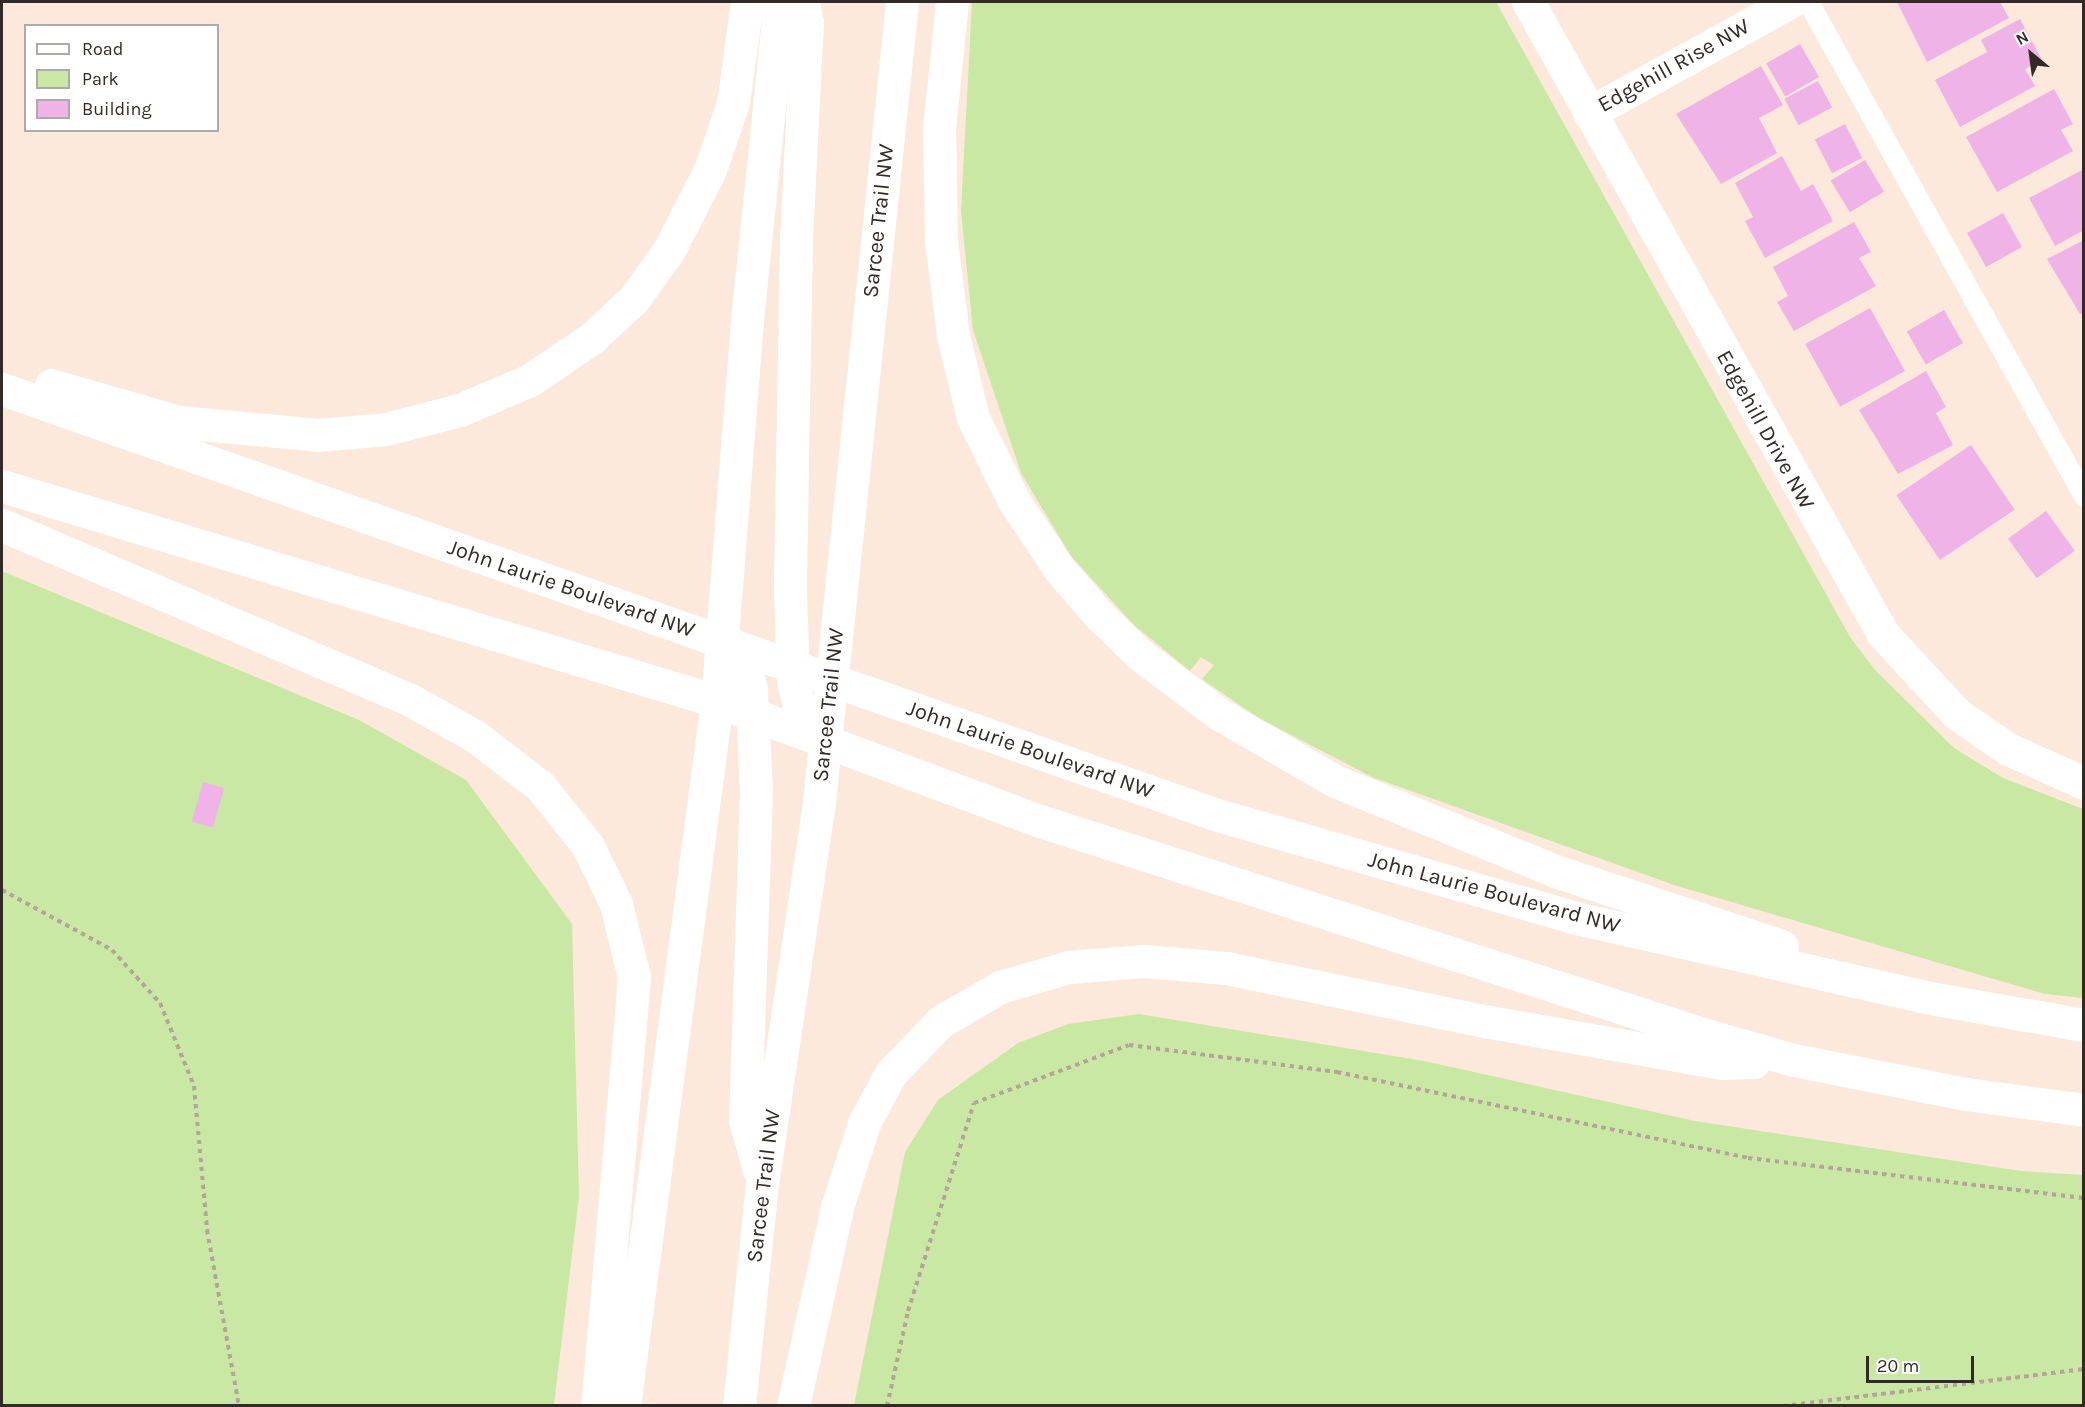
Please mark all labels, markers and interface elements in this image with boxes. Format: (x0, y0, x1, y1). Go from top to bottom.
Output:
street label: Edgehill Rise NW (1594, 13, 1754, 119)
legend (24, 24, 219, 132)
north arrow (2001, 24, 2061, 84)
text: N (2012, 27, 2032, 49)
text: Road (82, 38, 123, 60)
text: Park (82, 68, 119, 90)
text: Building (82, 98, 152, 120)
street label: Sarcee Trail NW (858, 143, 900, 299)
street label: Edgehill Drive NW (1710, 346, 1820, 514)
street label: John Laurie Boulevard NW (444, 534, 698, 644)
street label: Sarcee Trail NW (808, 627, 850, 783)
street label: John Laurie Boulevard NW (903, 695, 1157, 805)
street label: John Laurie Boulevard NW (1365, 847, 1623, 939)
street label: Sarcee Trail NW (741, 1108, 787, 1264)
scale bar (1869, 1344, 1977, 1382)
text: 20 m (1877, 1355, 1919, 1377)

